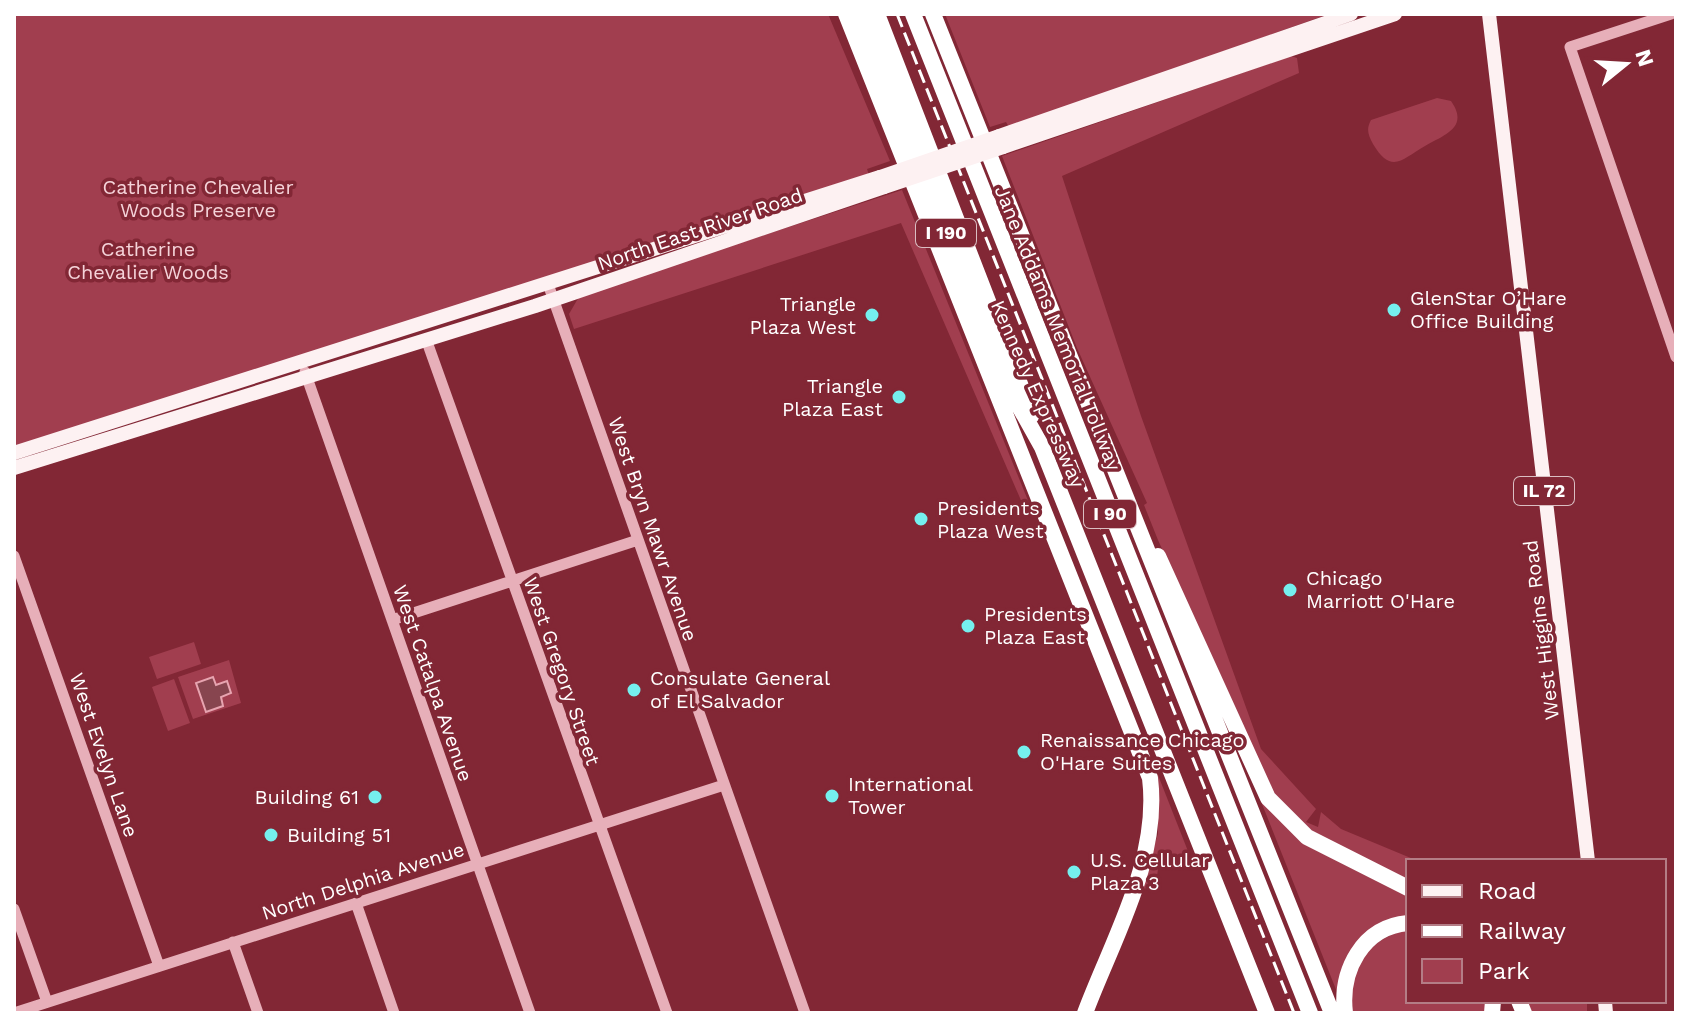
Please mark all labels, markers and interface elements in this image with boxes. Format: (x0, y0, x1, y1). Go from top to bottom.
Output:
north arrow (1586, 24, 1666, 104)
text: N (1630, 46, 1659, 70)
park label: Catherine Chevalier Woods Preserve (102, 175, 294, 222)
street label: Jane Addams Memorial Tollway (990, 182, 1127, 475)
street label: North East River Road (594, 183, 806, 275)
road number: I 190 (916, 219, 976, 247)
park label: Catherine Chevalier Woods (67, 237, 229, 284)
place label: GlenStar O’Hare Office Building (1410, 286, 1567, 333)
place label: Triangle Plaza West (749, 292, 857, 339)
street label: Kennedy Expressway (986, 297, 1090, 492)
marker: GlenStar O’Hare Office Building (1385, 301, 1403, 319)
marker: Triangle Plaza West (863, 306, 881, 324)
place label: Triangle Plaza East (782, 374, 884, 421)
marker: Triangle Plaza East (890, 388, 908, 406)
street label: West Bryn Mawr Avenue (603, 414, 703, 644)
road number: IL 72 (1514, 477, 1574, 505)
place label: Presidents Plaza West (937, 496, 1044, 543)
road number: I 90 (1084, 500, 1136, 528)
marker: Presidents Plaza West (912, 510, 930, 528)
street label: West Higgins Road (1518, 539, 1564, 721)
place label: Chicago Marriott O'Hare (1306, 566, 1455, 613)
street label: West Gregory Street (519, 574, 606, 769)
street label: West Catalpa Avenue (388, 581, 478, 785)
marker: Chicago Marriott O'Hare (1281, 581, 1299, 599)
place label: Presidents Plaza East (984, 602, 1087, 649)
marker: Presidents Plaza East (959, 617, 977, 635)
place label: Consulate General of El Salvador (650, 666, 830, 713)
street label: West Evelyn Lane (65, 670, 143, 840)
marker: Consulate General of El Salvador (625, 681, 643, 699)
place label: Renaissance Chicago O'Hare Suites (1040, 728, 1244, 775)
marker: Renaissance Chicago O'Hare Suites (1015, 743, 1033, 761)
place label: International Tower (848, 772, 973, 819)
place label: Building 61 (255, 785, 359, 809)
marker: International Tower (823, 787, 841, 805)
marker: Building 61 (366, 788, 384, 806)
place label: Building 51 (287, 823, 391, 847)
marker: Building 51 (262, 826, 280, 844)
street label: North Delphia Avenue (259, 837, 467, 925)
place label: U.S. Cellular Plaza 3 (1090, 848, 1209, 895)
legend (1406, 859, 1666, 1003)
marker: U.S. Cellular Plaza 3 (1065, 863, 1083, 881)
text: Road (1478, 877, 1537, 905)
text: Railway (1478, 917, 1567, 945)
text: Park (1478, 957, 1530, 985)

